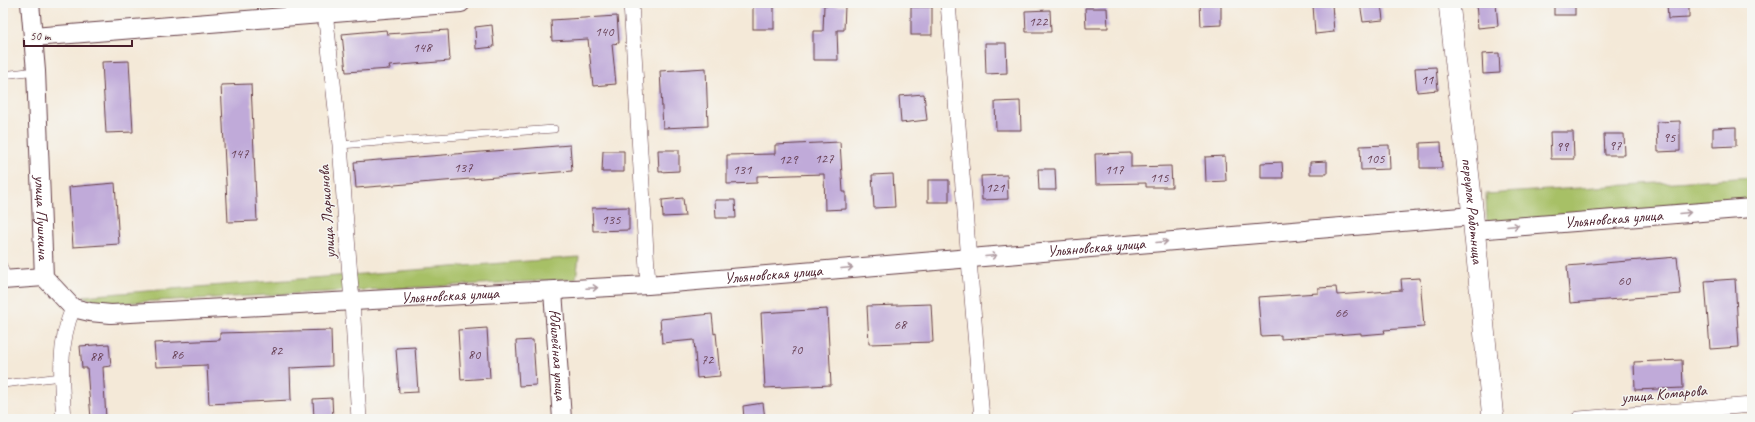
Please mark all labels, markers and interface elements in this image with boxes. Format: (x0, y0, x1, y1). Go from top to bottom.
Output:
house number: 122 (1029, 13, 1049, 30)
scale bar (24, 22, 132, 48)
house number: 140 (595, 23, 615, 40)
text: 50 m (30, 28, 52, 44)
house number: 148 (413, 39, 433, 56)
house number: 11 (1421, 71, 1434, 88)
house number: 95 (1663, 129, 1676, 146)
house number: 97 (1609, 137, 1622, 154)
house number: 99 (1556, 138, 1570, 155)
house number: 147 (230, 145, 249, 162)
house number: 127 (815, 150, 834, 167)
house number: 105 (1366, 150, 1385, 167)
house number: 129 (779, 151, 799, 168)
street label: переулок Работница (1457, 157, 1488, 266)
house number: 137 (454, 159, 473, 176)
house number: 131 (733, 161, 752, 178)
house number: 117 (1105, 161, 1124, 178)
street label: улица Ларионова (314, 163, 340, 260)
house number: 115 (1150, 169, 1169, 186)
street label: улица Пушкина (30, 174, 53, 262)
house number: 121 (986, 179, 1005, 196)
street label: Ульяновская улица (1564, 205, 1664, 233)
one-way arrow (1678, 209, 1691, 216)
house number: 135 (602, 211, 621, 228)
one-way arrow (1506, 223, 1519, 230)
street label: Ульяновская улица (1046, 233, 1147, 262)
one-way arrow (1155, 238, 1168, 246)
one-way arrow (984, 253, 997, 260)
street label: Ульяновская улица (724, 260, 824, 289)
one-way arrow (840, 265, 853, 272)
house number: 60 (1618, 272, 1632, 289)
street label: Ульяновская улица (401, 283, 501, 308)
one-way arrow (585, 285, 598, 292)
house number: 66 (1335, 304, 1348, 321)
street label: Юбилейная улица (544, 309, 571, 402)
house number: 68 (894, 316, 908, 333)
house number: 70 (790, 341, 804, 358)
house number: 82 (270, 342, 284, 359)
house number: 86 (171, 346, 184, 363)
house number: 80 (468, 346, 482, 363)
house number: 88 (90, 348, 104, 365)
house number: 72 (701, 351, 715, 368)
street label: улица Комарова (1620, 380, 1708, 408)

